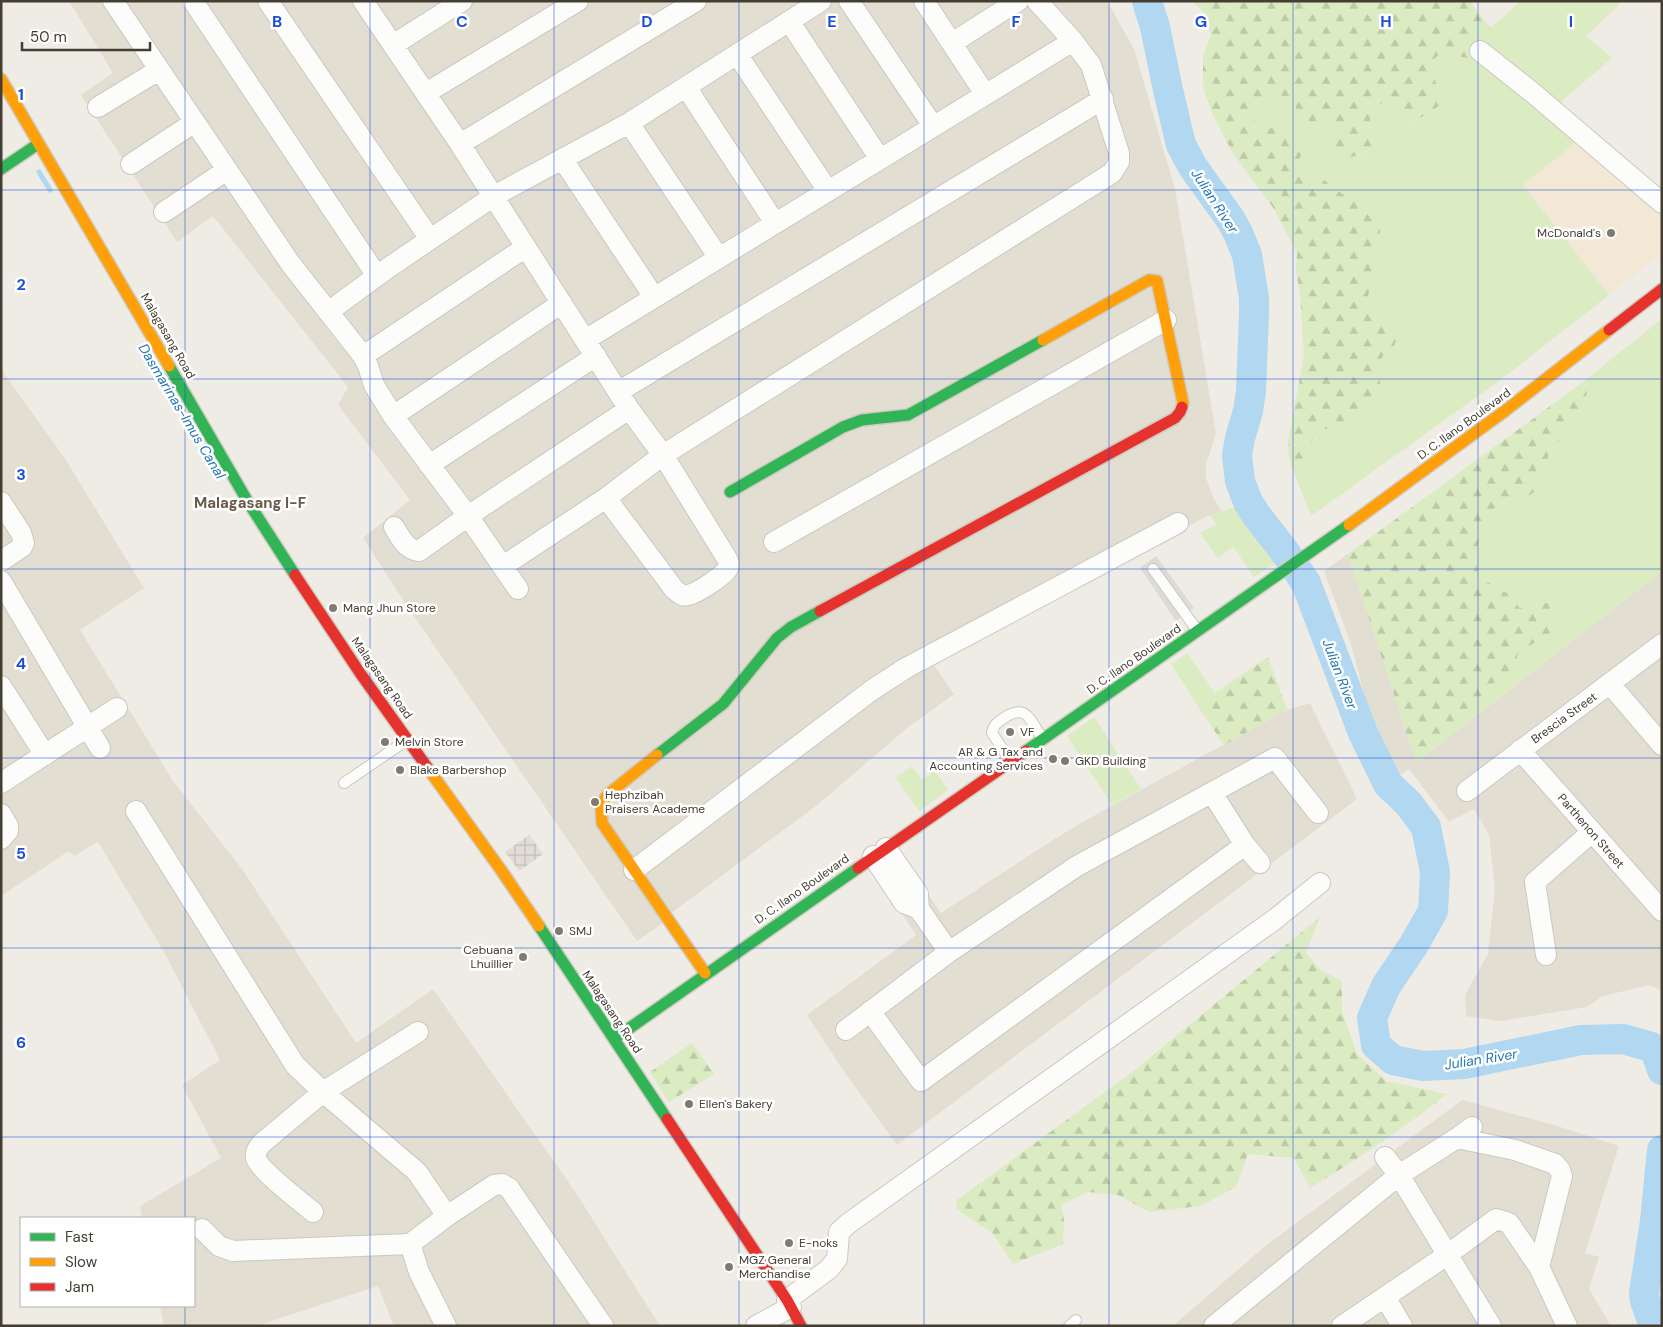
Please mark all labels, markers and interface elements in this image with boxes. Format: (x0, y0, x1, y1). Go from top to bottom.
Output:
text: B (272, 11, 282, 32)
text: C (456, 11, 468, 32)
text: D (641, 11, 653, 32)
text: E (827, 11, 837, 32)
text: F (1012, 11, 1021, 32)
text: G (1195, 11, 1207, 32)
text: H (1380, 11, 1392, 32)
text: I (1569, 11, 1573, 32)
scale bar (22, 20, 150, 52)
text: 50 m (30, 27, 67, 47)
text: 1 (18, 84, 24, 105)
water label: Julian River (1187, 165, 1243, 237)
place label: McDonald's (1537, 225, 1601, 241)
marker: McDonald's (1605, 227, 1617, 239)
text: 2 (16, 274, 26, 295)
street label: Malagasang Road (137, 290, 199, 382)
water label: Dasmarinas-Imus Canal (134, 340, 230, 483)
street label: D. C. Ilano Boulevard (1414, 385, 1514, 463)
text: 3 (16, 464, 26, 485)
district label: Malagasang I-F (194, 493, 306, 513)
place label: Mang Jhun Store (343, 600, 436, 616)
marker: Mang Jhun Store (327, 602, 339, 614)
street label: D. C. Ilano Boulevard (1084, 620, 1184, 698)
street label: Malagasang Road (348, 634, 416, 722)
water label: Julian River (1318, 637, 1362, 712)
text: 4 (16, 653, 26, 674)
street label: Brescia Street (1528, 689, 1600, 747)
place label: VF (1020, 724, 1035, 740)
marker: VF (1004, 726, 1016, 738)
place label: Melvin Store (395, 734, 464, 750)
marker: Melvin Store (379, 736, 391, 748)
place label: AR & G Tax and Accounting Services (929, 744, 1043, 774)
marker: AR & G Tax and Accounting Services (1047, 753, 1059, 765)
place label: GKD Building (1075, 753, 1147, 769)
marker: GKD Building (1059, 755, 1071, 767)
place label: Blake Barbershop (410, 762, 507, 778)
marker: Blake Barbershop (394, 764, 406, 776)
place label: Hephzibah Praisers Academe (605, 787, 705, 817)
street label: Parthenon Street (1554, 790, 1628, 872)
marker: Hephzibah Praisers Academe (589, 796, 601, 808)
text: 5 (16, 843, 26, 864)
street label: D. C. Ilano Boulevard (752, 850, 852, 928)
place label: SMJ (569, 923, 592, 939)
marker: SMJ (553, 925, 565, 937)
place label: Cebuana Lhuillier (463, 942, 514, 972)
marker: Cebuana Lhuillier (517, 951, 529, 963)
street label: Malagasang Road (578, 968, 646, 1056)
text: 6 (16, 1032, 26, 1053)
water label: Julian River (1443, 1044, 1519, 1074)
place label: Ellen's Bakery (699, 1096, 773, 1112)
marker: Ellen's Bakery (683, 1098, 695, 1110)
legend (20, 1217, 195, 1307)
text: Fast (65, 1227, 94, 1247)
place label: E-noks (799, 1235, 838, 1251)
marker: E-noks (783, 1237, 795, 1249)
text: Slow (65, 1252, 98, 1272)
place label: MGZ General Merchandise (739, 1252, 811, 1282)
marker: MGZ General Merchandise (723, 1261, 735, 1273)
text: Jam (65, 1277, 94, 1297)

